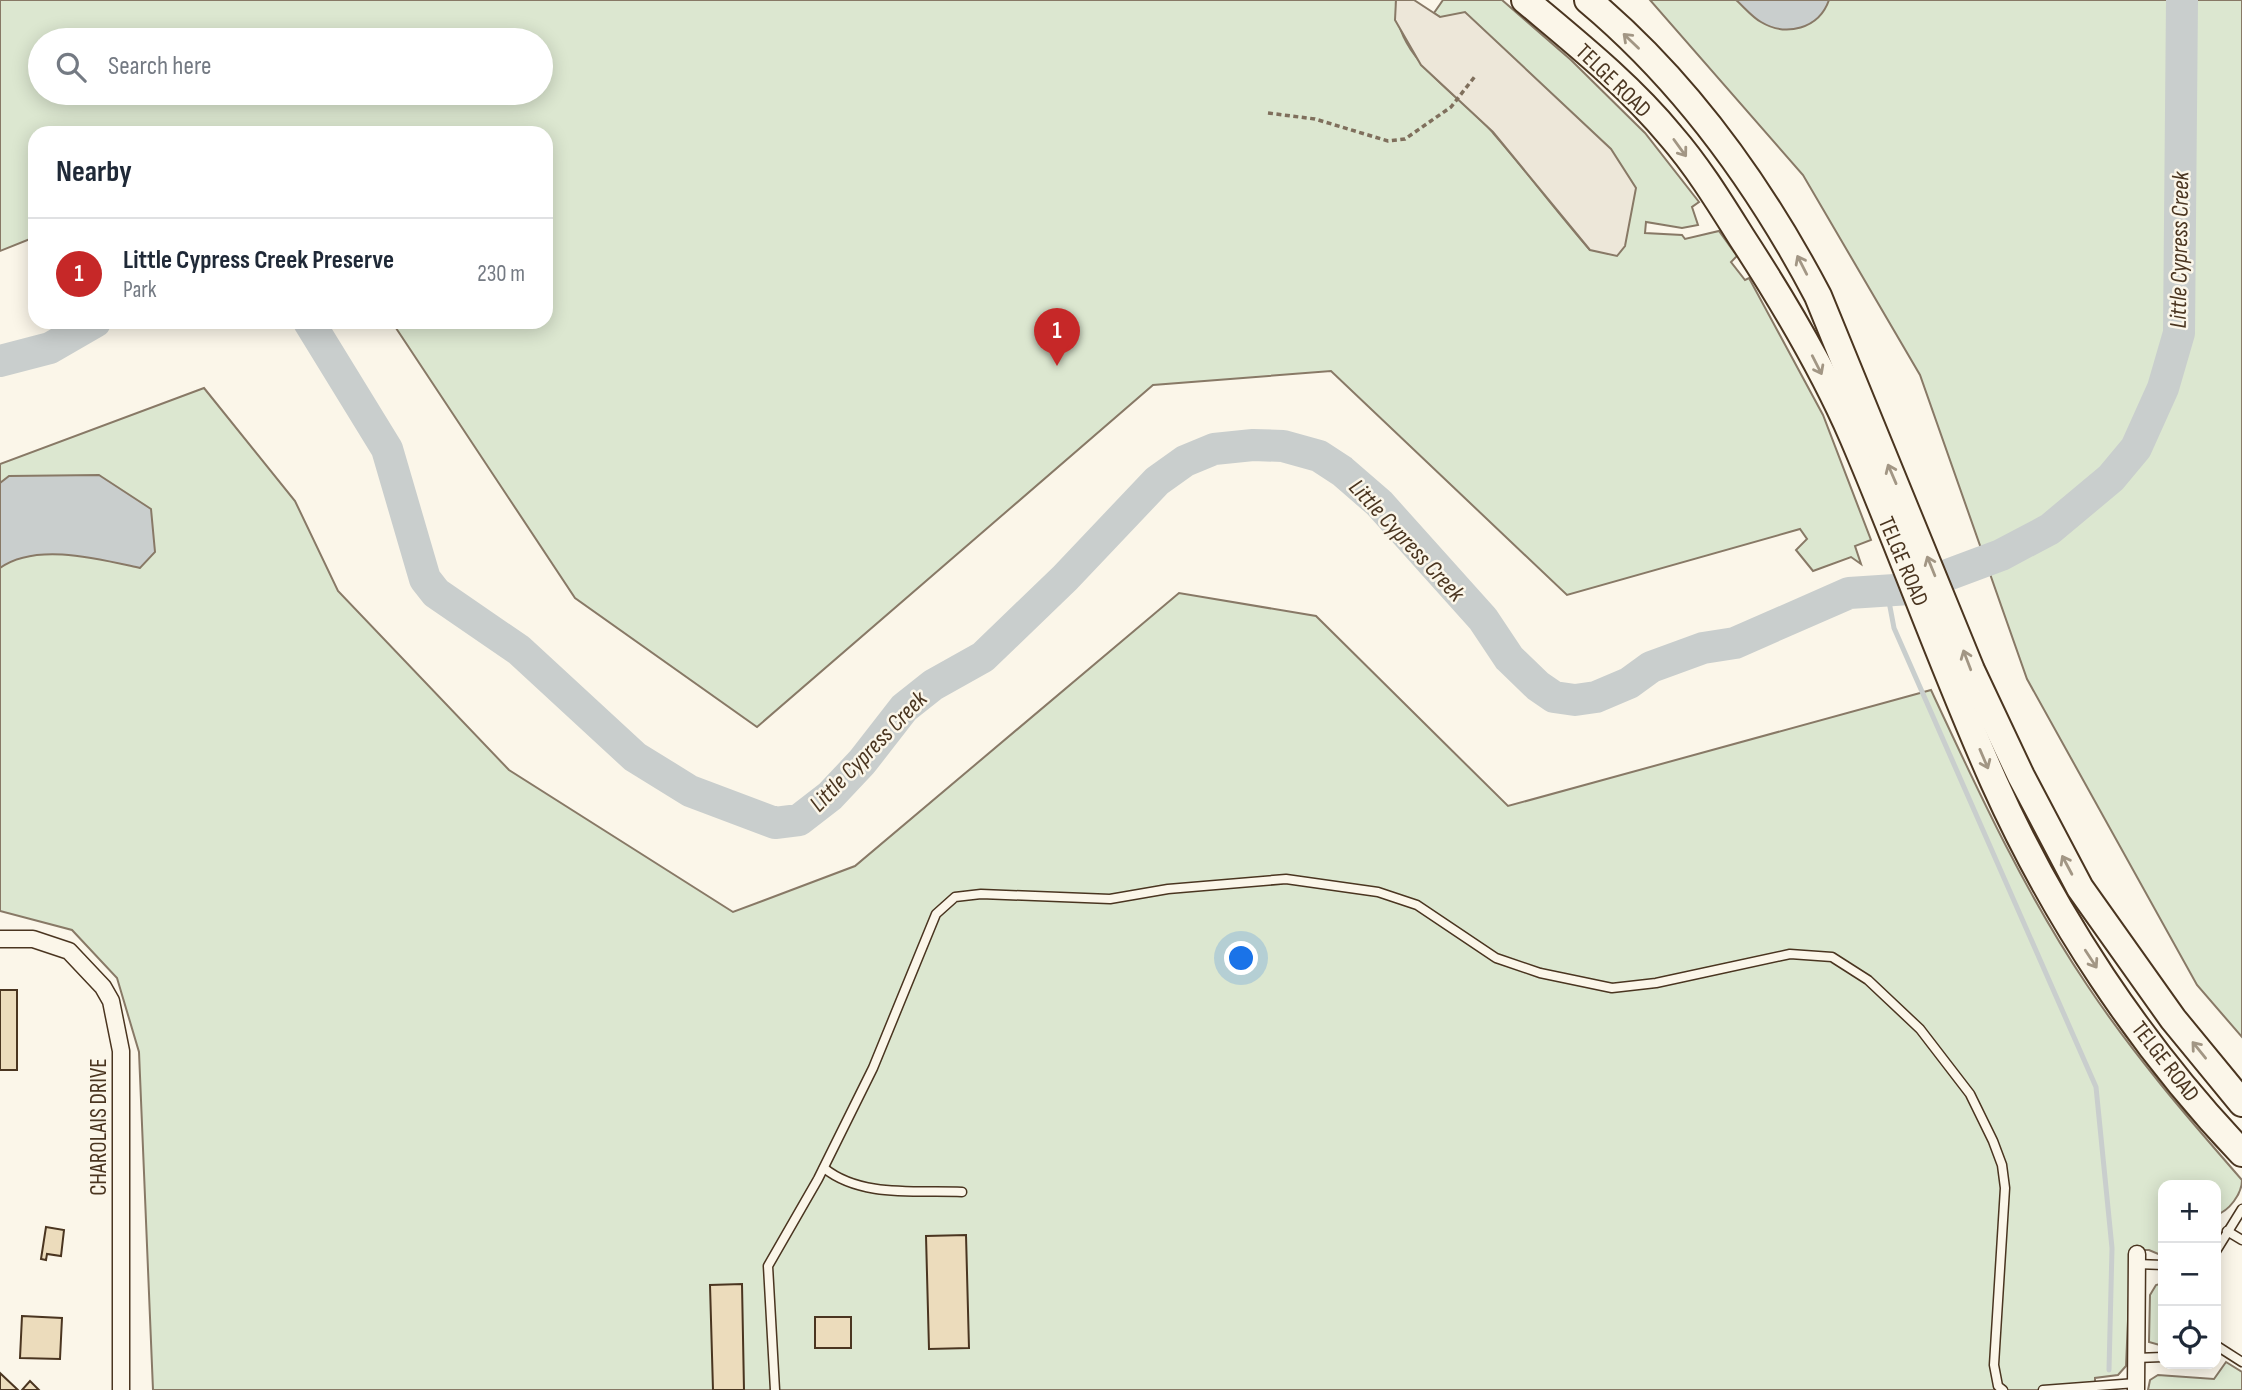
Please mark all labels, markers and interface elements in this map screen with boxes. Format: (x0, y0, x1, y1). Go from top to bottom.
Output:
search box (28, 28, 553, 105)
one-way arrow (1623, 32, 1640, 49)
street label: TELGE ROAD (1570, 38, 1657, 124)
icon: search (52, 48, 90, 86)
text: Search here (108, 51, 211, 82)
one-way arrow (1673, 138, 1687, 157)
text: Nearby (56, 154, 132, 190)
water label: Little Cypress Creek (2164, 170, 2195, 329)
text: Little Cypress Creek Preserve (123, 245, 394, 276)
one-way arrow (1794, 255, 1808, 276)
text: 1 (74, 260, 84, 288)
text: 230 m (477, 260, 525, 288)
text: Park (123, 276, 157, 304)
pin: 1 (1034, 308, 1080, 366)
one-way arrow (1810, 354, 1824, 375)
one-way arrow (1885, 463, 1898, 485)
water label: Little Cypress Creek (1343, 473, 1471, 608)
street label: TELGE ROAD (1872, 512, 1934, 610)
one-way arrow (1923, 556, 1936, 578)
one-way arrow (1960, 650, 1973, 672)
water label: Little Cypress Creek (804, 684, 934, 818)
one-way arrow (1978, 747, 1991, 769)
one-way arrow (2060, 855, 2074, 875)
your location (1224, 941, 1258, 975)
one-way arrow (2083, 949, 2098, 968)
street label: TELGE ROAD (2125, 1016, 2205, 1107)
one-way arrow (2191, 1041, 2206, 1059)
street label: CHAROLAIS DRIVE (85, 1058, 113, 1196)
map controls (2158, 1180, 2221, 1369)
button: + (2158, 1180, 2221, 1243)
button: − (2158, 1243, 2221, 1306)
button: locate (2158, 1306, 2221, 1369)

